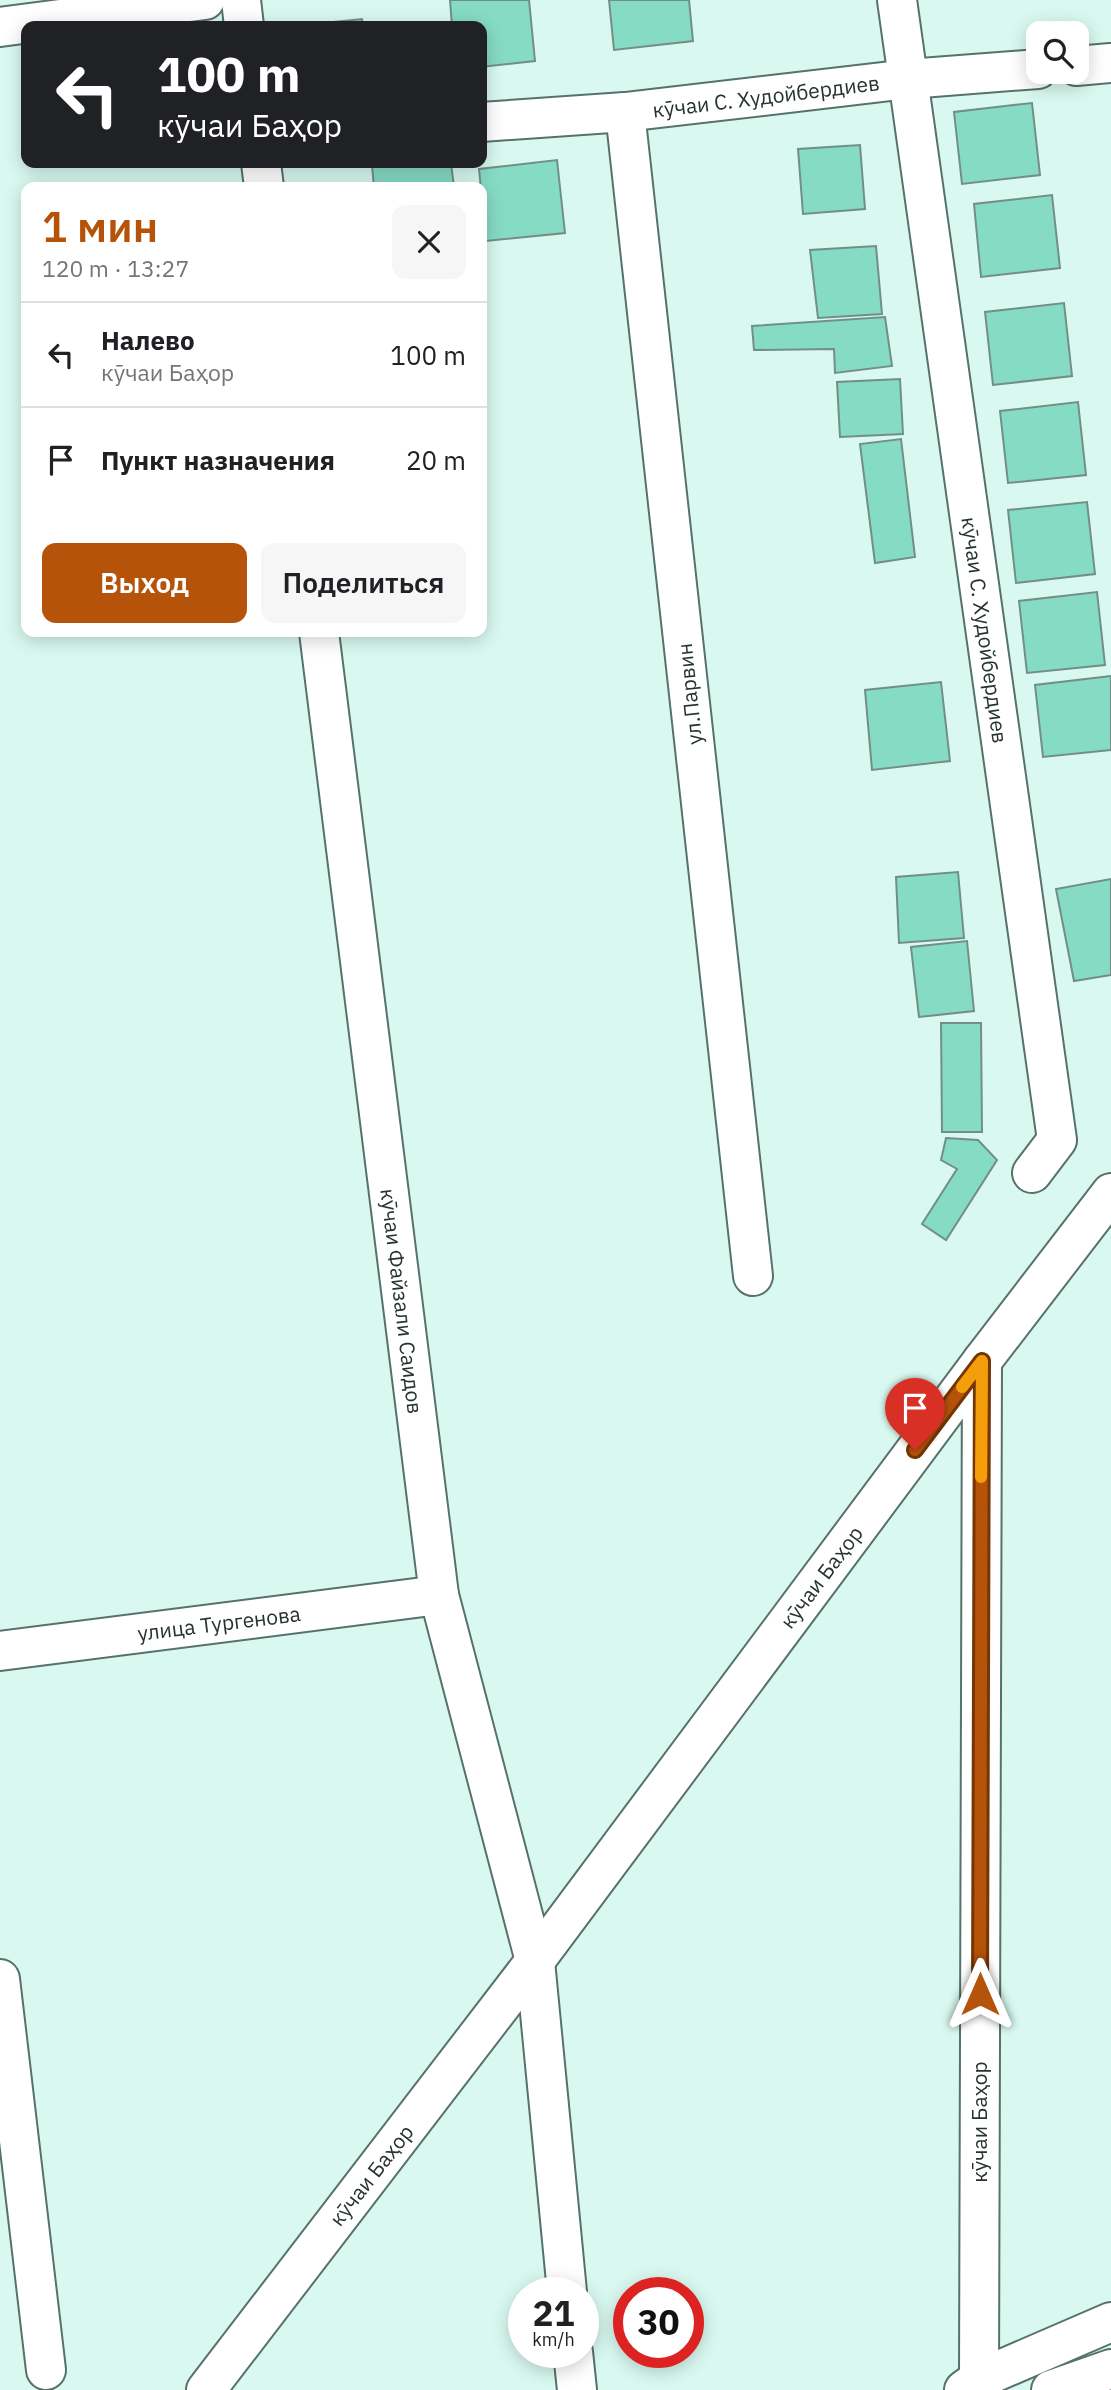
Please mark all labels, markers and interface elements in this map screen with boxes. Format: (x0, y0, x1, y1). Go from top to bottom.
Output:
map controls (1026, 21, 1089, 84)
button: search (1026, 21, 1089, 84)
text: 100 m (157, 42, 301, 105)
icon: left (42, 49, 133, 140)
street label: кӯчаи С. Худойбердиев (651, 68, 881, 124)
text: кӯчаи Баҳор (157, 104, 342, 146)
text: 1 мин (42, 199, 158, 254)
button: close (392, 205, 466, 279)
text: 120 m · 13:27 (42, 253, 189, 283)
text: Налево (101, 323, 195, 357)
icon: left (42, 336, 80, 374)
text: 100 m (390, 338, 466, 372)
text: кӯчаи Баҳор (101, 357, 234, 387)
icon: arrive (42, 441, 80, 479)
text: Пункт назначения (101, 443, 335, 477)
text: 20 m (406, 443, 466, 477)
street label: кӯчаи С. Худойбердиев (955, 515, 1015, 745)
button: Выход (42, 543, 247, 623)
button: Поделиться (261, 543, 466, 623)
street label: ул.Парвин (670, 642, 708, 746)
street label: кӯчаи Файзали Саидов (374, 1187, 430, 1415)
pin (885, 1378, 945, 1450)
icon: arrive (896, 1389, 934, 1427)
street label: кӯчаи Баҳор (773, 1520, 869, 1634)
street label: улица Тургенова (136, 1599, 302, 1647)
position arrow (943, 1957, 1017, 2031)
street label: кӯчаи Баҳор (965, 2061, 993, 2183)
street label: кӯчаи Баҳор (323, 2118, 419, 2232)
speed limit sign: 30 (613, 2277, 704, 2368)
text: 21 (532, 2290, 575, 2336)
text: km/h (532, 2328, 575, 2351)

